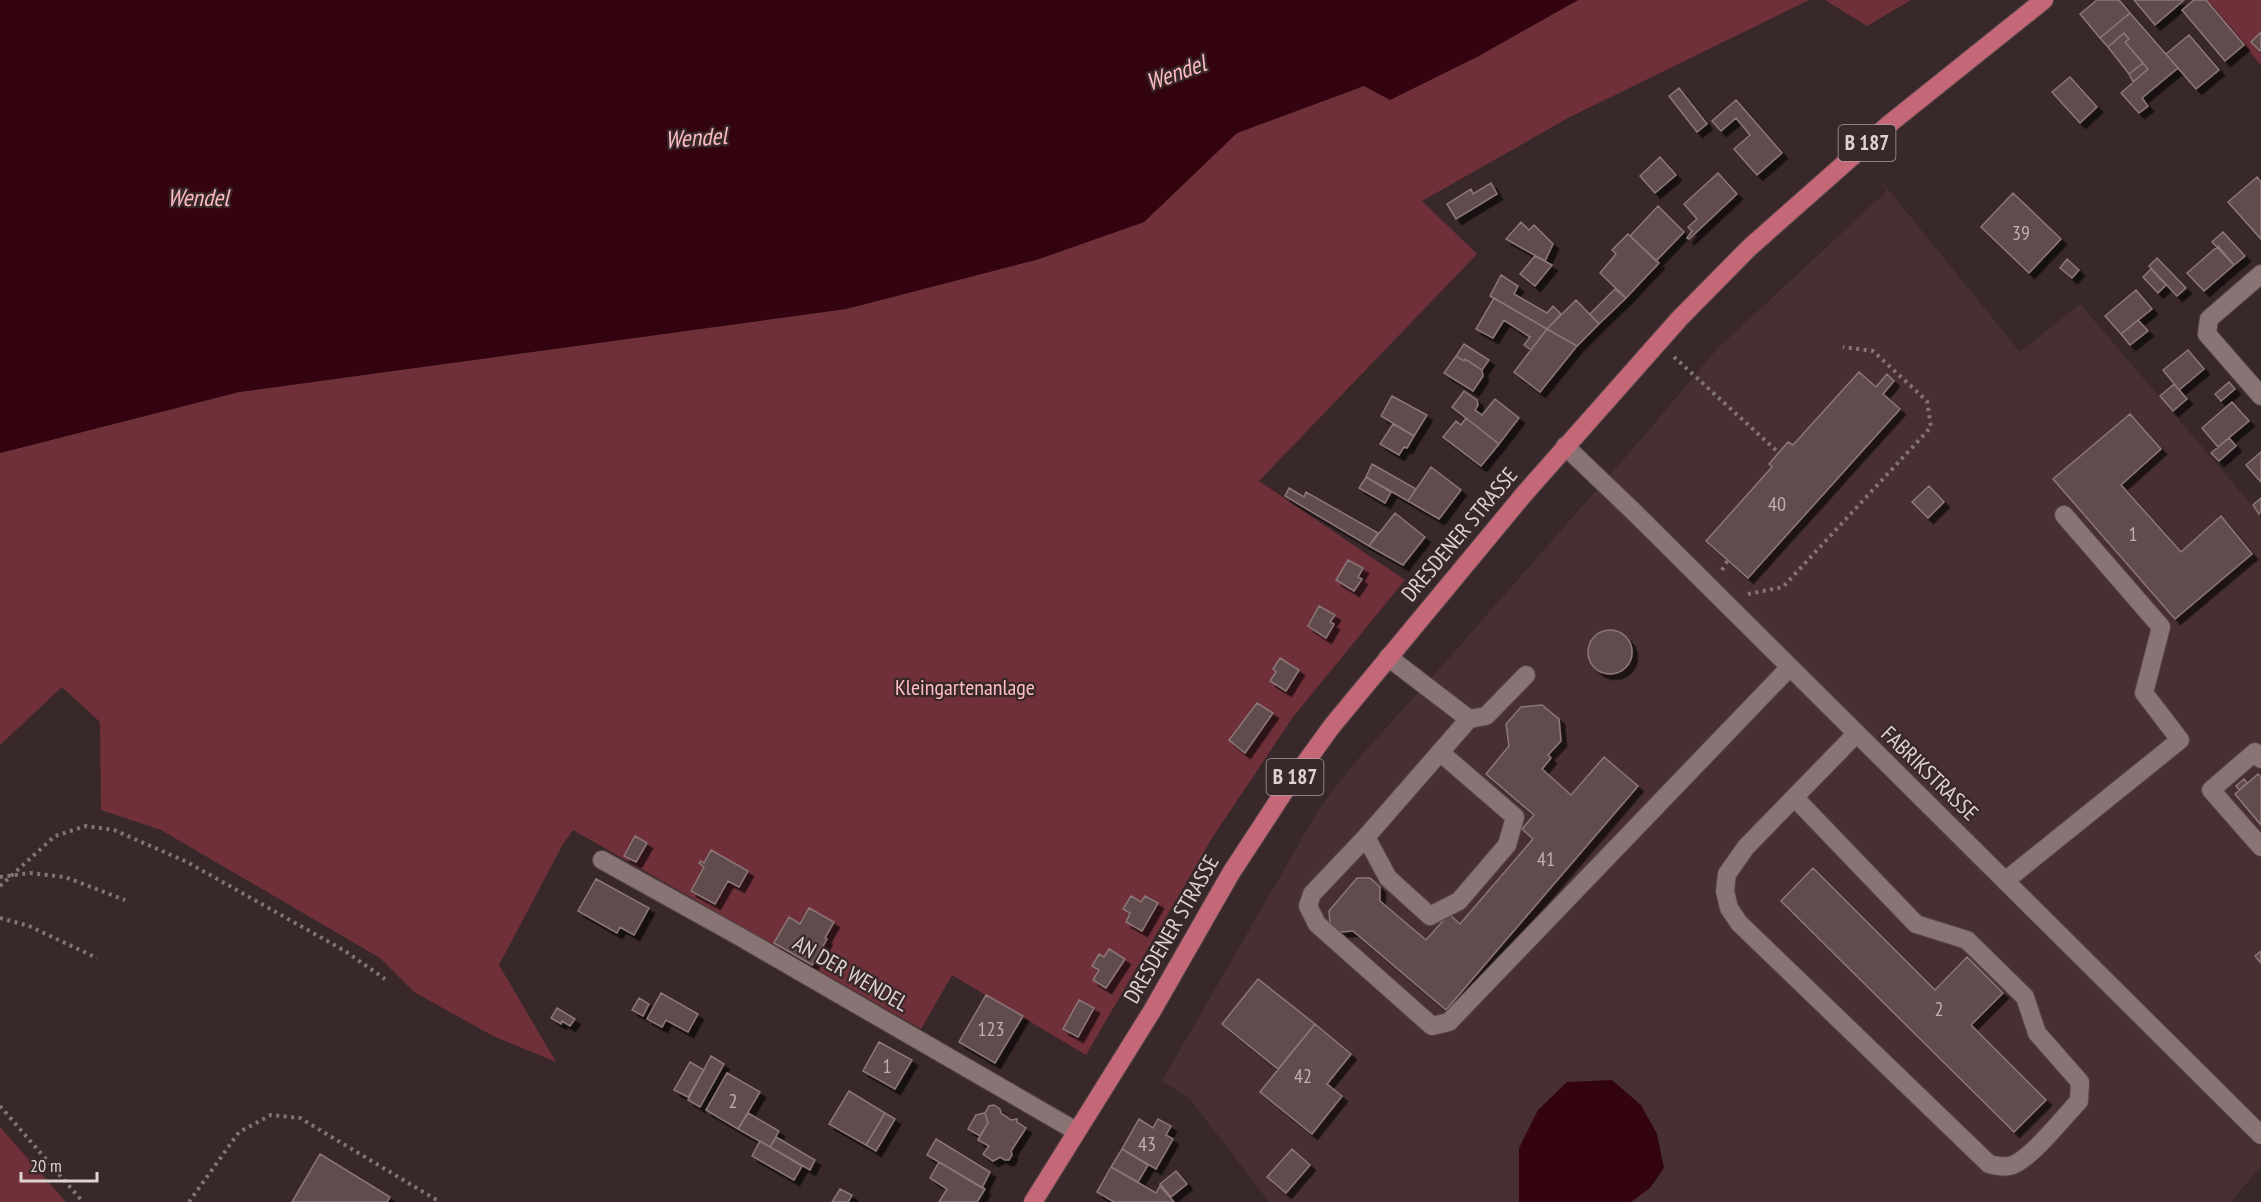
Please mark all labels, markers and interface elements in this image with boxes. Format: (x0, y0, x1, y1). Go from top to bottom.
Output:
water label: Wendel (1142, 47, 1212, 98)
water label: Wendel (664, 120, 730, 155)
road number: B 187 (1838, 125, 1896, 161)
water label: Wendel (167, 182, 231, 213)
house number: 39 (2012, 220, 2030, 246)
street label: DRESDENER STRASSE (1395, 461, 1523, 607)
house number: 40 (1768, 491, 1786, 517)
house number: 1 (2129, 521, 2138, 547)
park label: Kleingartenanlage (895, 673, 1035, 701)
street label: FABRIKSTRASSE (1876, 720, 1984, 826)
road number: B 187 (1266, 759, 1324, 795)
house number: 41 (1537, 846, 1555, 872)
street label: DRESDENER STRASSE (1117, 850, 1225, 1008)
street label: AN DER WENDEL (788, 929, 914, 1017)
house number: 2 (1935, 996, 1944, 1022)
house number: 123 (978, 1016, 1005, 1042)
house number: 1 (883, 1053, 892, 1079)
house number: 42 (1294, 1063, 1312, 1089)
house number: 2 (729, 1088, 738, 1114)
house number: 43 (1138, 1131, 1156, 1157)
scale bar (21, 1145, 98, 1183)
text: 20 m (30, 1154, 62, 1177)

